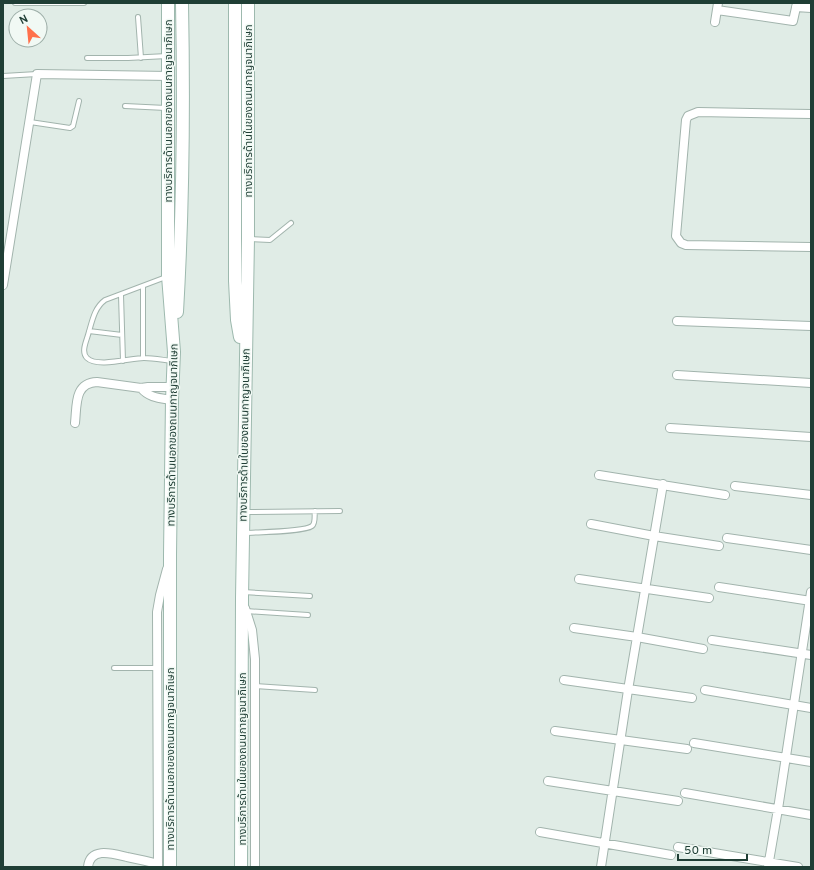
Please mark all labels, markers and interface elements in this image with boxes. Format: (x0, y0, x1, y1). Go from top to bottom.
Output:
north arrow (8, 8, 48, 48)
text: N (17, 12, 31, 28)
street label: ทางบริการด้านนอกของถนนกาญจนาภิเษก (162, 19, 176, 203)
street label: ทางบริการด้านในของถนนกาญจนาภิเษก (242, 24, 256, 198)
street label: ทางบริการด้านนอกของถนนกาญจนาภิเษก (164, 343, 182, 527)
street label: ทางบริการด้านในของถนนกาญจนาภิเษก (236, 348, 254, 522)
street label: ทางบริการด้านนอกของถนนกาญจนาภิเษก (164, 667, 178, 851)
street label: ทางบริการด้านในของถนนกาญจนาภิเษก (236, 672, 250, 846)
scale bar (678, 836, 747, 862)
text: 50 m (684, 843, 712, 859)

